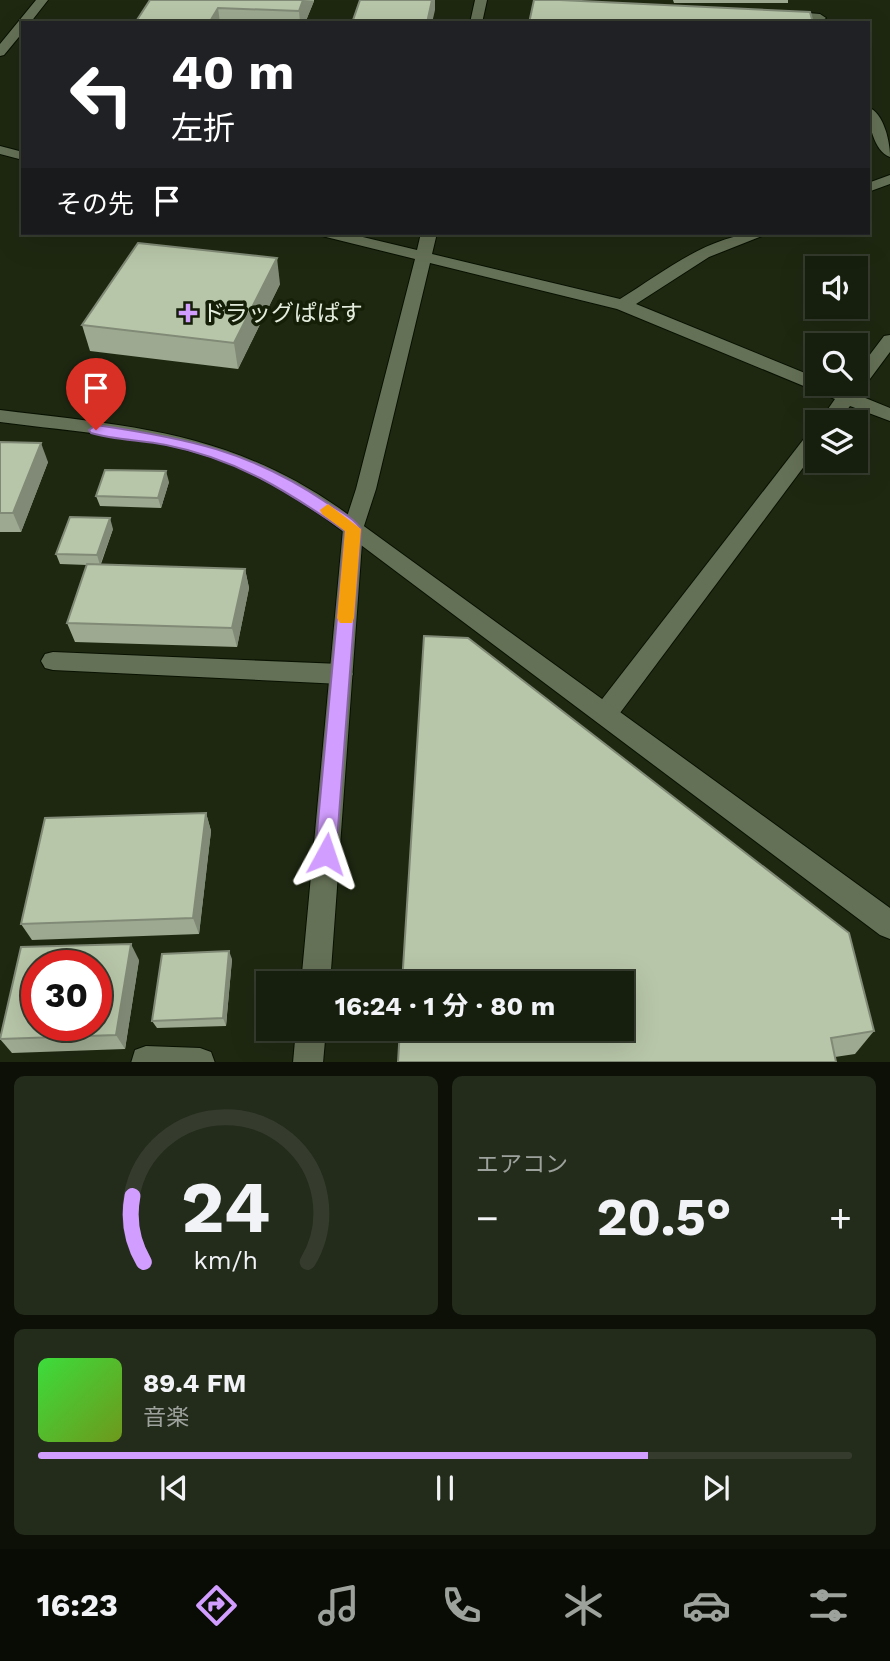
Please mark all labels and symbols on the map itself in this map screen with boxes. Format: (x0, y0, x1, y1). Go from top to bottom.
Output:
place label: ドラッグぱぱす (202, 300, 363, 327)
marker: ドラッグぱぱす (180, 305, 196, 321)
pin (66, 358, 126, 430)
position arrow (289, 817, 363, 891)
speed limit sign: 30 (21, 950, 112, 1041)

